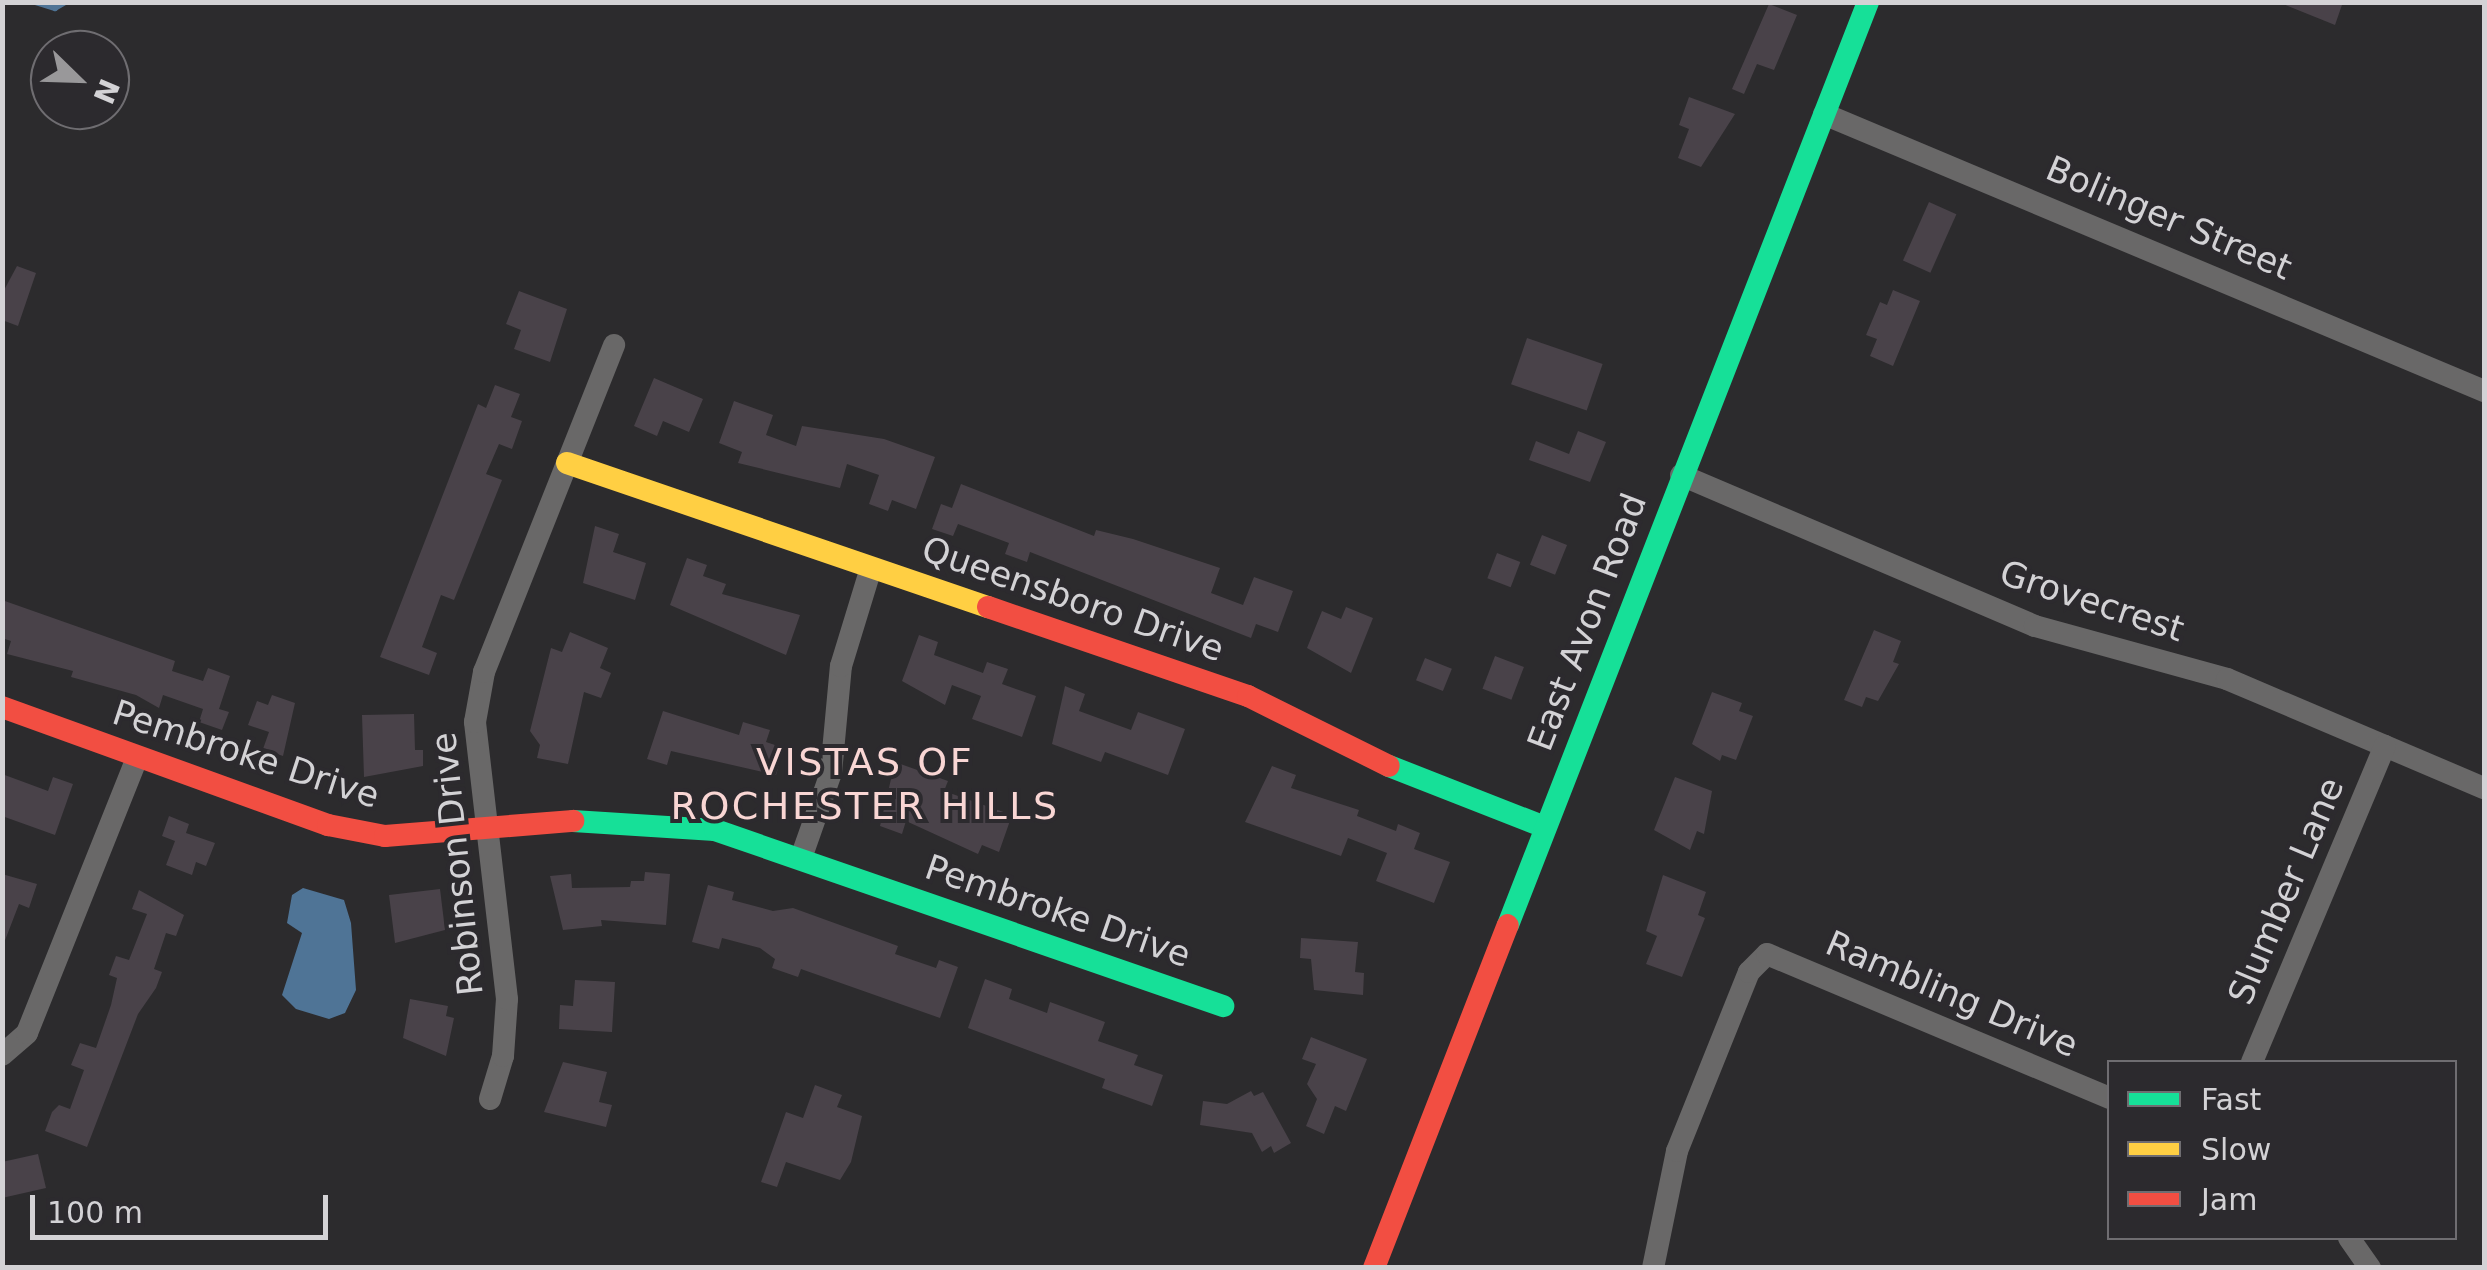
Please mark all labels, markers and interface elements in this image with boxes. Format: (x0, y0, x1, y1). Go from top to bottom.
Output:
north arrow (30, 30, 130, 130)
text: N (86, 74, 126, 108)
street label: Bolinger Street (2040, 147, 2298, 289)
street label: East Avon Road (1519, 488, 1655, 756)
street label: Queensboro Drive (917, 528, 1229, 670)
street label: Grovecrest (1995, 552, 2189, 650)
street label: Pembroke Drive (107, 691, 385, 817)
street label: Robinson Drive (422, 730, 492, 998)
district label: VISTAS OF ROCHESTER HILLS (670, 740, 1060, 829)
street label: Slumber Lane (2219, 771, 2353, 1011)
street label: Pembroke Drive (920, 846, 1196, 976)
street label: Rambling Drive (1820, 922, 2084, 1066)
legend (2107, 1060, 2457, 1240)
text: Fast (2201, 1082, 2261, 1117)
text: Slow (2201, 1132, 2271, 1167)
scale bar (35, 1175, 332, 1237)
text: Jam (2201, 1182, 2257, 1217)
text: 100 m (47, 1195, 143, 1230)

